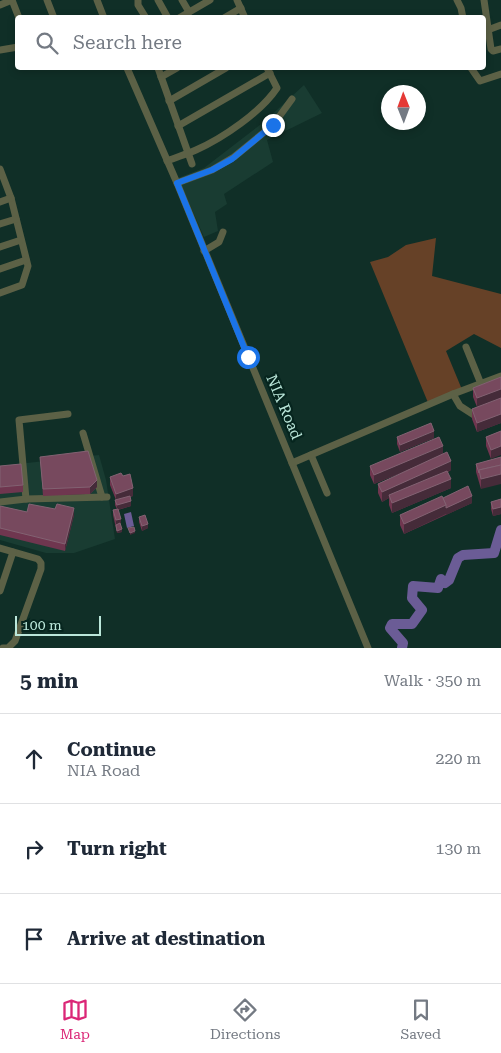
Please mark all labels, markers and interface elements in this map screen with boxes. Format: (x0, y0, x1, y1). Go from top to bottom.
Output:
search box (15, 15, 486, 70)
icon: search (33, 29, 61, 57)
text: Search here (73, 31, 182, 54)
north arrow (381, 85, 426, 130)
route end (262, 114, 285, 137)
route start (237, 346, 260, 369)
street label: NIA Road (262, 372, 306, 443)
scale bar (15, 613, 101, 636)
text: 100 m (22, 617, 62, 633)
text: 5 min (20, 669, 78, 693)
text: Walk · 350 m (384, 671, 481, 690)
text: Continue (67, 738, 156, 761)
icon: ahead (20, 745, 48, 773)
text: 220 m (435, 749, 481, 768)
text: NIA Road (67, 761, 140, 780)
icon: right (20, 835, 48, 863)
text: Turn right (67, 837, 167, 860)
text: 130 m (435, 839, 481, 858)
icon: arrive (20, 925, 48, 953)
text: Arrive at destination (67, 927, 265, 950)
tab: Map (60, 996, 90, 1042)
tab: Directions (210, 996, 280, 1042)
tab: Saved (400, 996, 441, 1042)

